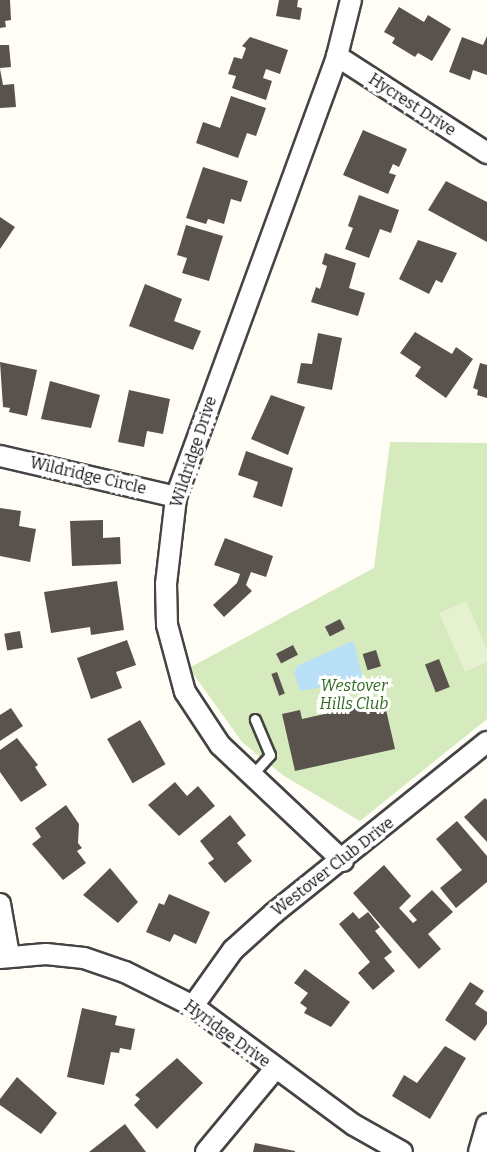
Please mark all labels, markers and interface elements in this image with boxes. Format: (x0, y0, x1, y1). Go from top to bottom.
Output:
street label: Hycrest Drive (365, 70, 459, 140)
street label: Wildridge Drive (167, 394, 221, 510)
street label: Wildridge Circle (28, 453, 148, 499)
park label: Westover Hills Club (319, 676, 389, 714)
street label: Westover Club Drive (268, 813, 398, 921)
street label: Hyridge Drive (180, 996, 274, 1072)

